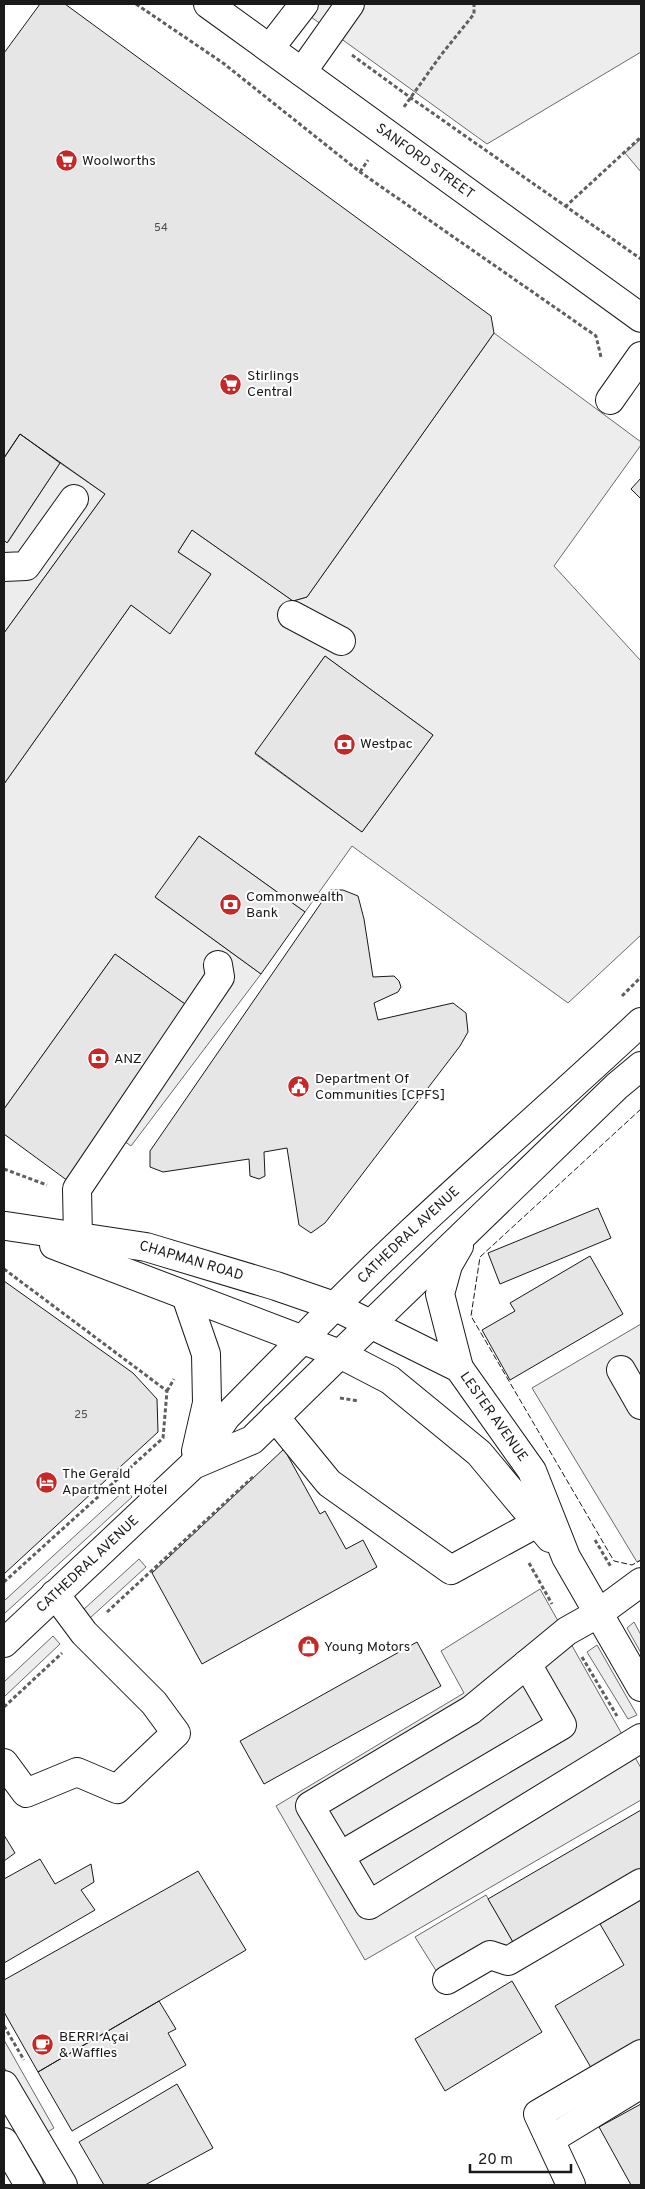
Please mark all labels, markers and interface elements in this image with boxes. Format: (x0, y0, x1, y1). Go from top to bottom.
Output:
street label: SANFORD STREET (372, 120, 478, 203)
supermarket icon: Woolworths (54, 149, 78, 173)
place label: Woolworths (82, 153, 156, 170)
house number: 54 (154, 221, 168, 235)
place label: Stirlings Central (247, 368, 299, 401)
supermarket icon: Stirlings Central (219, 372, 243, 396)
bank icon: Westpac (332, 732, 356, 756)
place label: Westpac (360, 736, 413, 753)
place label: Commonwealth Bank (246, 889, 344, 922)
bank icon: Commonwealth Bank (218, 893, 242, 917)
bank icon: ANZ (86, 1047, 110, 1071)
place label: ANZ (114, 1051, 142, 1068)
place label: Department Of Communities [CPFS] (315, 1071, 445, 1104)
public building icon: Department Of Communities [CPFS] (287, 1075, 311, 1099)
street label: CATHEDRAL AVENUE (354, 1183, 463, 1287)
street label: CHAPMAN ROAD (138, 1238, 245, 1284)
street label: LESTER AVENUE (456, 1369, 531, 1465)
house number: 25 (74, 1408, 88, 1422)
place label: The Gerald Apartment Hotel (62, 1466, 167, 1499)
hotel icon: The Gerald Apartment Hotel (34, 1470, 58, 1494)
street label: CATHEDRAL AVENUE (33, 1512, 142, 1616)
shop icon: Young Motors (296, 1635, 320, 1659)
place label: Young Motors (324, 1639, 410, 1656)
place label: BERRI Açai & Waffles (59, 2029, 129, 2062)
cafe icon: BERRI Açai & Waffles (31, 2033, 55, 2057)
scale bar (470, 2142, 571, 2174)
text: 20 m (478, 2151, 513, 2170)

